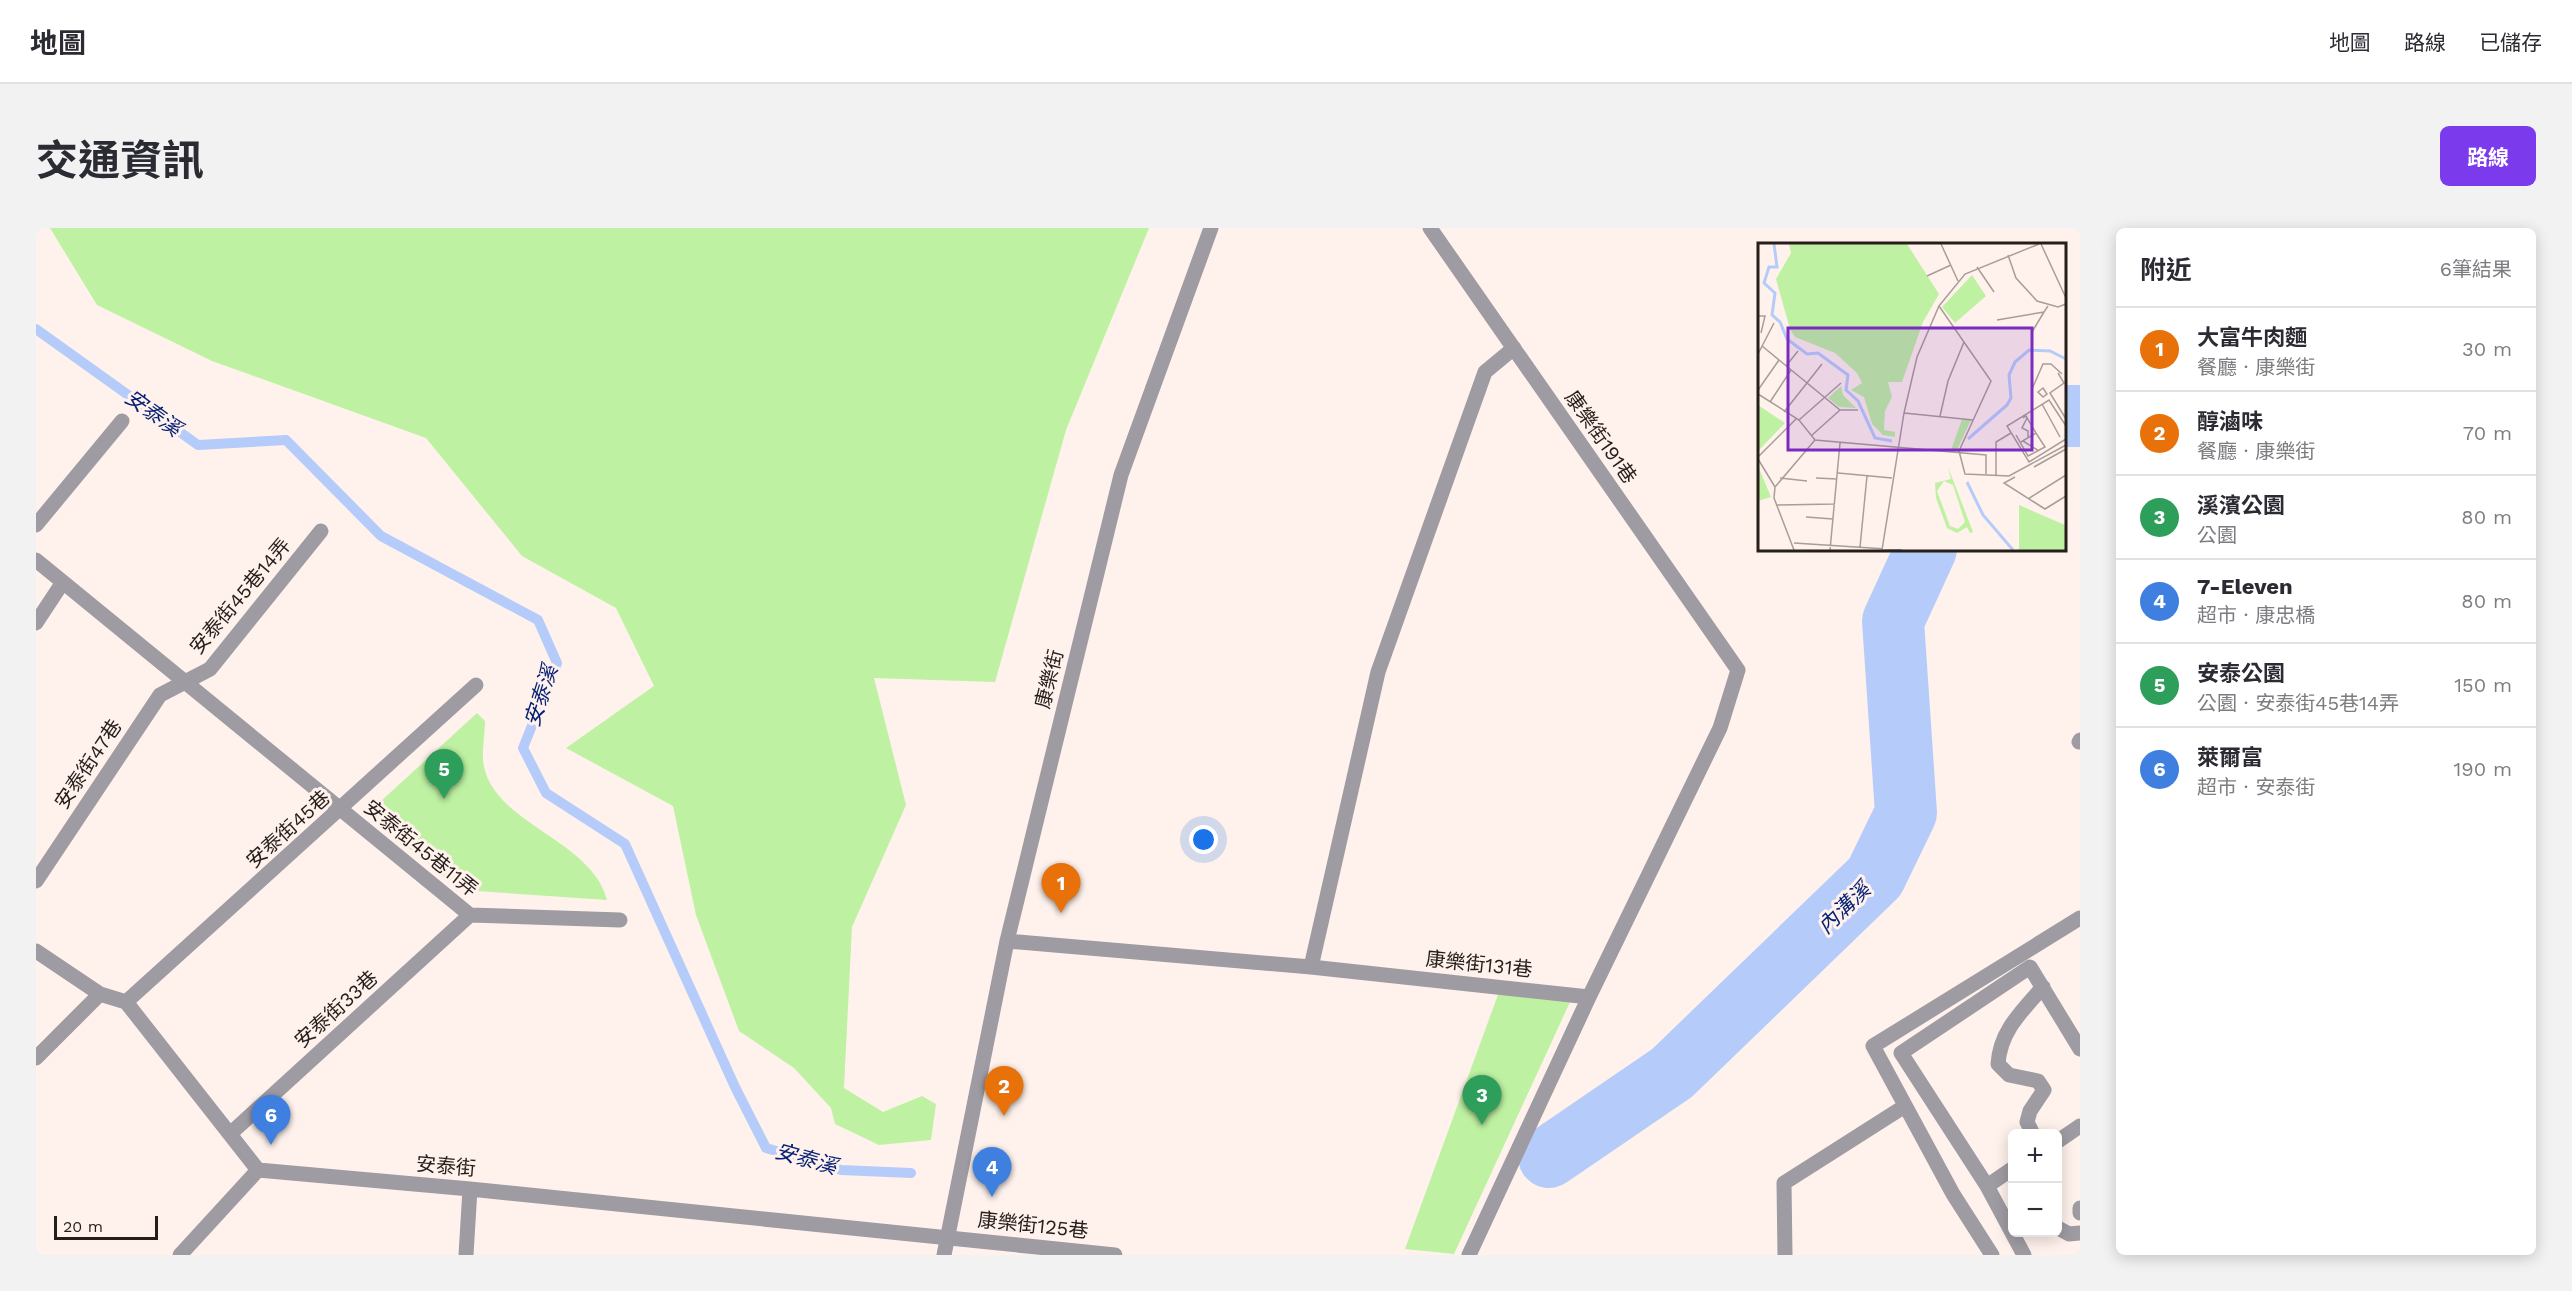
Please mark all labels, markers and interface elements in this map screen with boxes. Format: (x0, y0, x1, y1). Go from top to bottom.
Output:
text: 地圖 (30, 27, 86, 60)
text: 地圖 (2329, 30, 2371, 55)
text: 路線 (2404, 30, 2446, 55)
text: 已儲存 (2479, 30, 2542, 55)
button: 路線 (2440, 126, 2536, 186)
text: 交通資訊 (36, 136, 204, 185)
inset map (1758, 243, 2065, 550)
text: 附近 (2140, 255, 2192, 285)
text: 6筆結果 (2440, 257, 2512, 281)
text: 大富牛肉麵 (2197, 325, 2307, 350)
text: 1 (2155, 337, 2164, 361)
text: 30 m (2462, 337, 2512, 361)
text: 餐廳 · 康樂街 (2197, 355, 2315, 379)
water label: 安泰溪 (120, 384, 189, 443)
street label: 康樂街191巷 (1560, 386, 1642, 488)
text: 醇滷味 (2197, 409, 2263, 434)
text: 2 (2154, 421, 2165, 445)
text: 70 m (2463, 421, 2512, 445)
text: 餐廳 · 康樂街 (2197, 439, 2315, 463)
text: 溪濱公園 (2197, 493, 2285, 518)
text: 3 (2154, 505, 2165, 529)
text: 80 m (2461, 505, 2512, 529)
text: 公園 (2197, 523, 2237, 547)
street label: 安泰街45巷14弄 (185, 533, 295, 659)
text: 7-Eleven (2197, 574, 2293, 599)
text: 4 (2153, 589, 2166, 613)
text: 80 m (2461, 589, 2512, 613)
text: 超市 · 康忠橋 (2197, 603, 2315, 627)
street label: 康樂街 (1030, 647, 1068, 711)
water label: 安泰溪 (519, 659, 563, 730)
text: 安泰公園 (2197, 661, 2285, 686)
text: 5 (2154, 673, 2165, 697)
text: 150 m (2454, 673, 2512, 697)
text: 公園 · 安泰街45巷14弄 (2197, 691, 2399, 715)
street label: 安泰街47巷 (49, 715, 127, 813)
text: 萊爾富 (2197, 745, 2263, 770)
pin: 5 (424, 750, 464, 799)
text: 6 (2153, 757, 2166, 781)
text: 190 m (2454, 757, 2512, 781)
text: 超市 · 安泰街 (2197, 775, 2315, 799)
street label: 安泰街45巷 (241, 785, 335, 873)
street label: 安泰街45巷11弄 (359, 795, 483, 901)
your location (1189, 825, 1218, 854)
pin: 1 (1042, 864, 1080, 913)
water label: 內溝溪 (1812, 875, 1877, 939)
street label: 康樂街131巷 (1424, 946, 1534, 982)
street label: 安泰街33巷 (290, 966, 382, 1052)
pin: 2 (984, 1066, 1024, 1116)
pin: 3 (1462, 1076, 1502, 1125)
pin: 6 (252, 1096, 290, 1145)
map controls (2008, 1129, 2062, 1237)
button: + (2008, 1129, 2062, 1183)
water label: 安泰溪 (772, 1138, 843, 1180)
pin: 4 (972, 1148, 1012, 1197)
street label: 安泰街 (415, 1151, 477, 1181)
button: − (2008, 1183, 2062, 1237)
street label: 康樂街125巷 (976, 1207, 1090, 1243)
scale bar (54, 1213, 158, 1240)
text: 20 m (63, 1217, 103, 1236)

